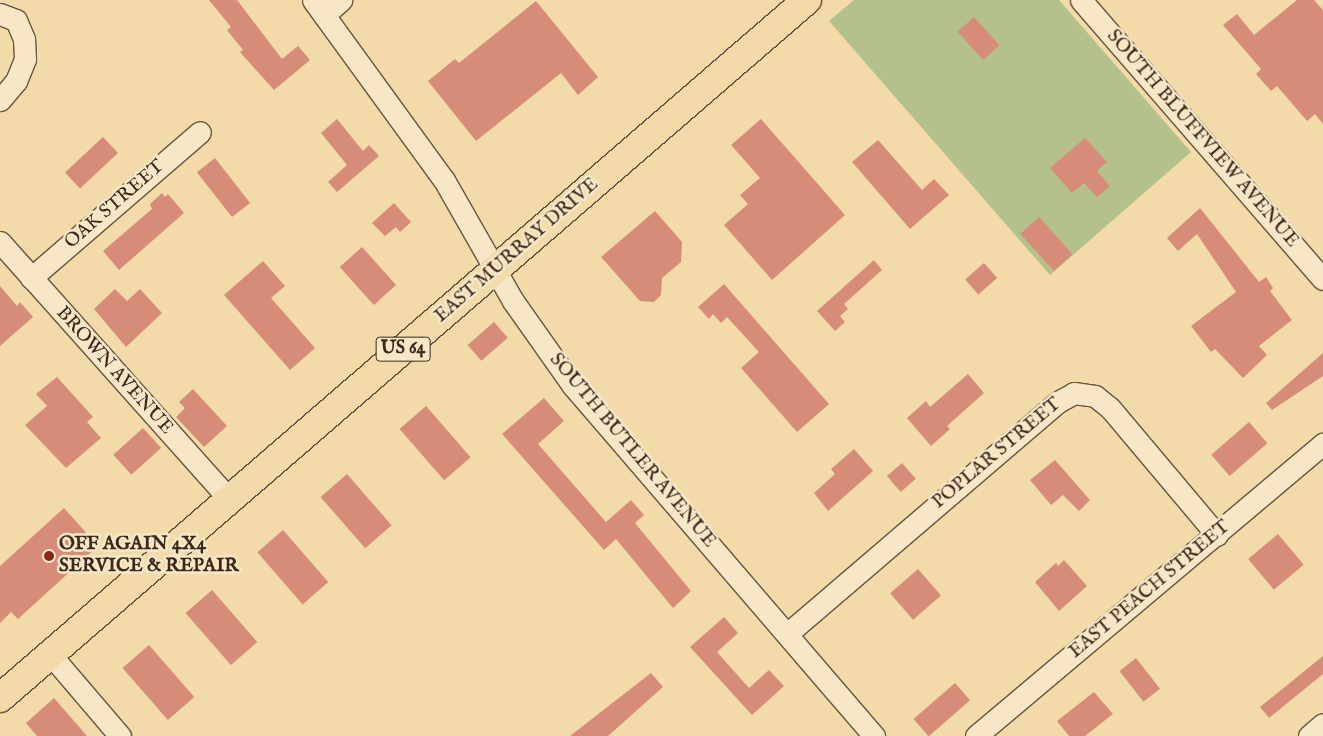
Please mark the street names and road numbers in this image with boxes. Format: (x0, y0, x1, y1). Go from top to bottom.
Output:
street label: SOUTH BLUFFVIEW AVENUE (1101, 26, 1303, 252)
street label: OAK STREET (61, 156, 169, 254)
street label: EAST MURRAY DRIVE (431, 174, 603, 328)
street label: BROWN AVENUE (51, 302, 177, 440)
road number: US 64 (376, 334, 430, 364)
street label: SOUTH BUTLER AVENUE (544, 349, 720, 553)
street label: POPLAR STREET (928, 394, 1066, 514)
street label: EAST PEACH STREET (1065, 516, 1235, 664)

